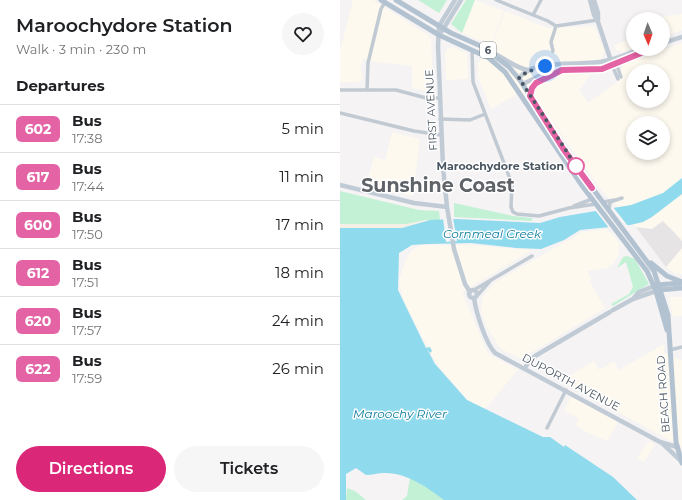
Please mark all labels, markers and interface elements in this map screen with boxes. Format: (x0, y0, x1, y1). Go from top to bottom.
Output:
north arrow (626, 12, 670, 56)
map controls (626, 12, 670, 160)
button: heart (282, 13, 324, 55)
text: Maroochydore Station (16, 14, 233, 37)
text: Walk · 3 min · 230 m (16, 41, 146, 57)
road number: 6 (480, 42, 496, 58)
your location (535, 56, 555, 76)
button: locate (626, 64, 670, 108)
street label: FIRST AVENUE (422, 69, 440, 151)
text: Departures (16, 76, 105, 95)
text: Bus (72, 111, 102, 130)
button: layers (626, 116, 670, 160)
text: 5 min (281, 119, 324, 138)
text: 602 (25, 120, 51, 138)
text: 17:38 (72, 130, 102, 146)
marker: Maroochydore Station (567, 157, 585, 175)
text: Bus (72, 159, 102, 178)
place label: Maroochydore Station (436, 159, 564, 173)
text: 11 min (279, 167, 324, 186)
text: 617 (26, 168, 50, 186)
district label: Sunshine Coast (361, 174, 515, 197)
text: 17:44 (72, 178, 104, 194)
text: Bus (72, 207, 102, 226)
text: 17 min (276, 215, 324, 234)
text: 600 (24, 216, 52, 234)
text: 17:50 (72, 226, 103, 242)
water label: Cornmeal Creek (443, 226, 542, 241)
text: Bus (72, 255, 102, 274)
text: 18 min (275, 263, 324, 282)
text: 612 (27, 264, 49, 282)
text: 17:51 (72, 274, 99, 290)
text: Bus (72, 303, 102, 322)
text: 24 min (272, 311, 324, 330)
text: 620 (25, 312, 51, 330)
text: 17:57 (72, 322, 102, 338)
street label: DUPORTH AVENUE (520, 350, 622, 414)
text: Bus (72, 351, 102, 370)
street label: BEACH ROAD (653, 355, 673, 433)
text: 26 min (272, 359, 324, 378)
text: 622 (25, 360, 51, 378)
text: 17:59 (72, 370, 102, 386)
water label: Maroochy River (353, 406, 447, 421)
button: Directions (16, 446, 166, 492)
button: Tickets (174, 446, 324, 492)

